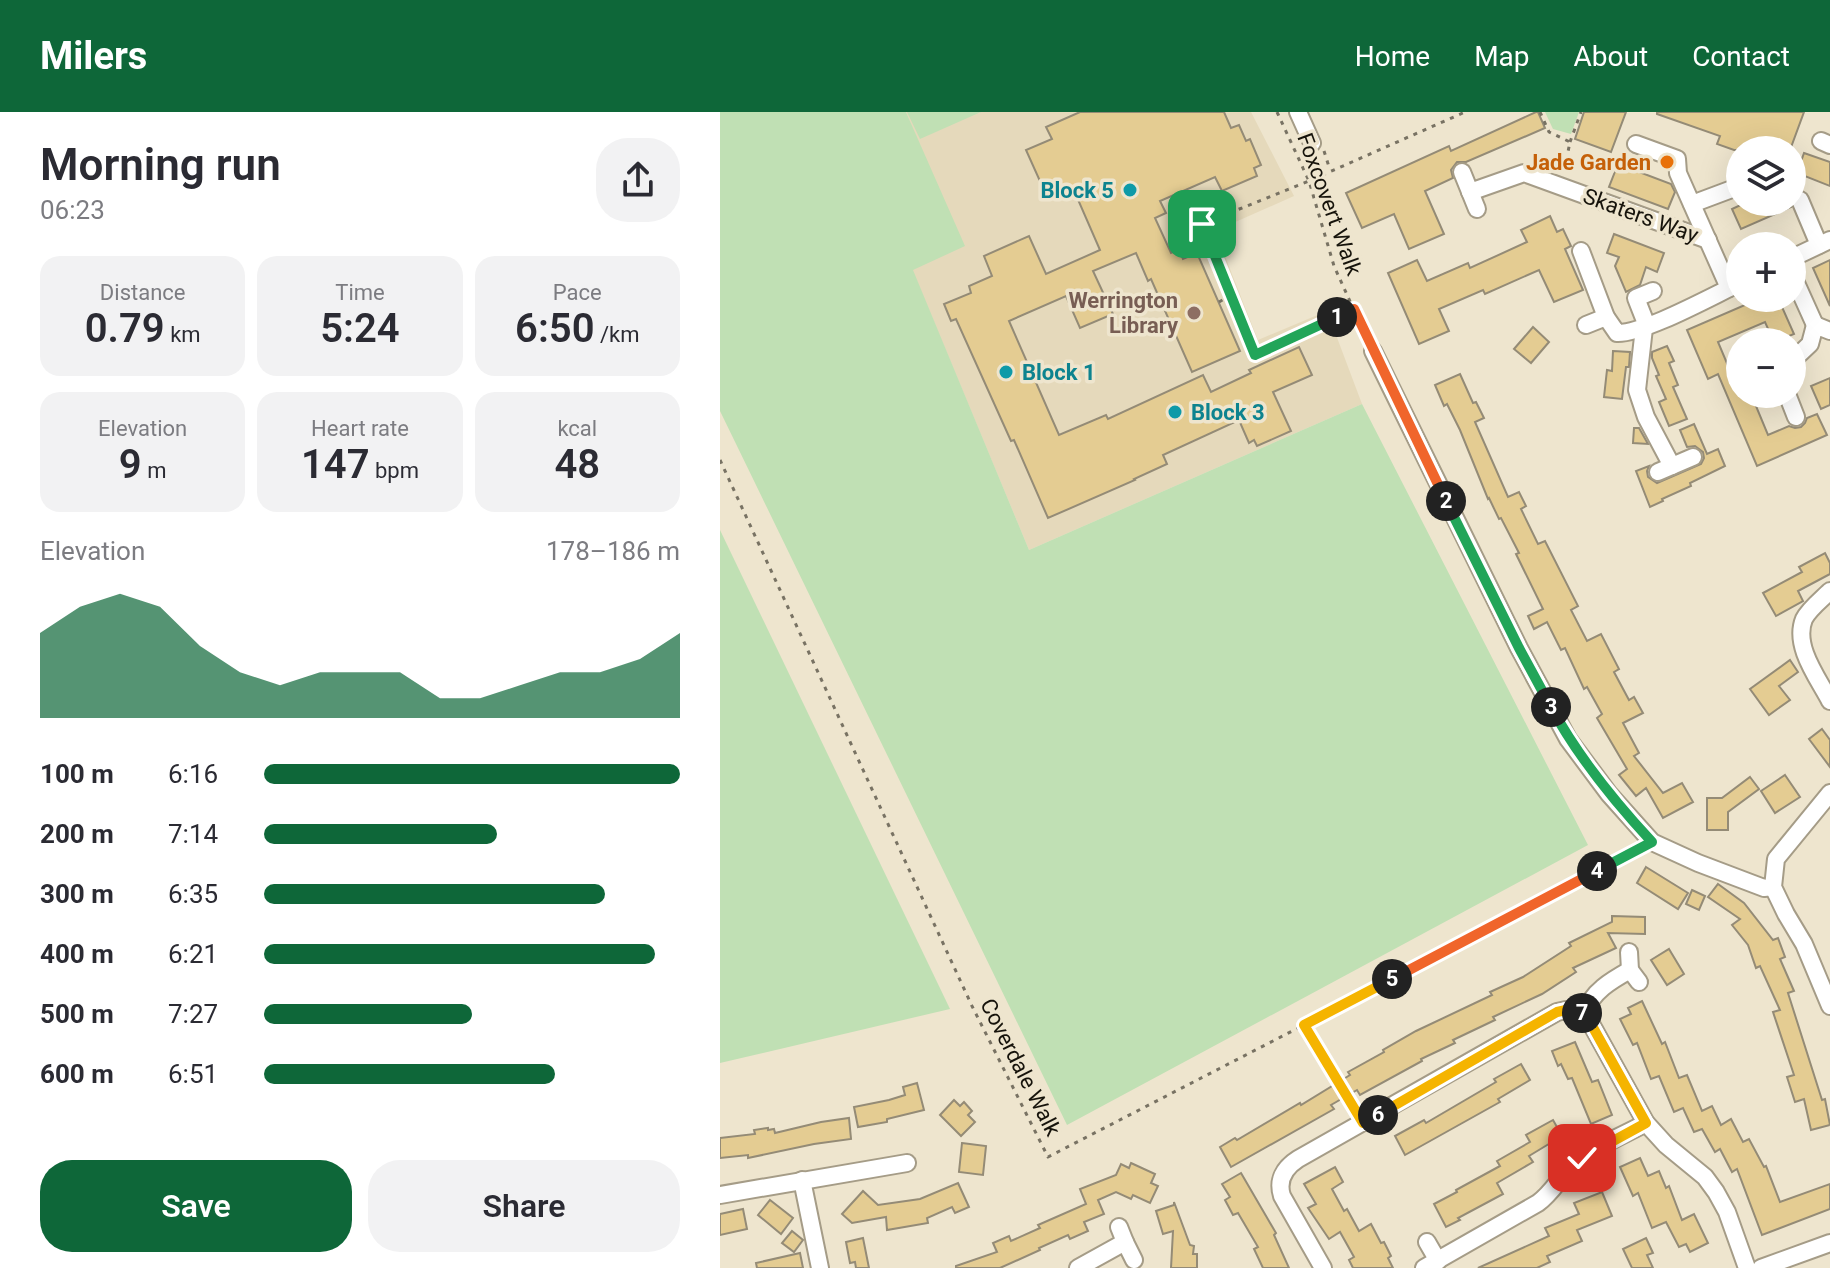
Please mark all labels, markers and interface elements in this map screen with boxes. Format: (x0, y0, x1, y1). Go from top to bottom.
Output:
text: Milers (40, 34, 147, 78)
text: Home (1355, 40, 1430, 73)
text: Map (1474, 40, 1530, 73)
text: About (1574, 40, 1648, 73)
text: Contact (1692, 40, 1790, 73)
street label: Foxcovert Walk (1292, 130, 1367, 279)
map controls (1726, 136, 1806, 408)
button: layers (1726, 136, 1806, 216)
button: share (596, 138, 680, 222)
text: Morning run (40, 139, 281, 191)
place label: Jade Garden (1526, 150, 1651, 175)
marker: Jade Garden (1658, 153, 1676, 171)
place label: Block 5 (1040, 178, 1114, 203)
marker: Block 5 (1121, 181, 1139, 199)
street label: Skaters Way (1580, 183, 1702, 248)
pin (1168, 190, 1236, 258)
text: 06:23 (40, 195, 105, 225)
icon: arrive (1180, 202, 1224, 246)
button: + (1726, 232, 1806, 312)
text: Distance (100, 280, 185, 305)
text: Time (335, 280, 385, 305)
text: Pace (553, 280, 602, 305)
place label: Werrington Library (1068, 288, 1179, 338)
pin: 1 (1317, 297, 1357, 337)
marker: Werrington Library (1185, 304, 1203, 322)
text: 1 (1331, 304, 1343, 329)
text: 0.79 (85, 305, 165, 352)
text: 5:24 (320, 305, 400, 352)
text: 6:50 (515, 305, 595, 352)
text: km (165, 322, 201, 347)
text: /km (595, 322, 640, 347)
button: − (1726, 328, 1806, 408)
place label: Block 1 (1022, 360, 1096, 385)
marker: Block 1 (997, 363, 1015, 381)
place label: Block 3 (1191, 400, 1265, 425)
marker: Block 3 (1166, 403, 1184, 421)
text: Elevation (98, 416, 187, 441)
text: Heart rate (311, 416, 409, 441)
text: kcal (557, 416, 597, 441)
text: 9 (119, 441, 142, 488)
text: 147 (301, 441, 370, 488)
text: 48 (554, 441, 600, 488)
text: m (142, 458, 166, 483)
text: bpm (370, 458, 419, 483)
pin: 2 (1426, 481, 1466, 521)
text: 2 (1440, 488, 1452, 513)
text: Elevation (40, 536, 145, 566)
text: 178–186 m (546, 536, 680, 566)
pin: 3 (1531, 687, 1571, 727)
text: 3 (1545, 694, 1557, 719)
text: 100 m (40, 759, 114, 789)
text: 6:16 (168, 759, 218, 789)
text: 200 m (40, 819, 114, 849)
text: 7:14 (168, 819, 218, 849)
pin: 4 (1577, 851, 1617, 891)
text: 4 (1591, 858, 1603, 883)
text: 300 m (40, 879, 114, 909)
text: 6:35 (168, 879, 218, 909)
text: 400 m (40, 939, 114, 969)
text: 6:21 (168, 939, 218, 969)
pin: 5 (1372, 959, 1412, 999)
text: 5 (1386, 966, 1398, 991)
pin: 7 (1562, 993, 1602, 1033)
street label: Coverdale Walk (975, 994, 1066, 1141)
text: 500 m (40, 999, 114, 1029)
text: 7:27 (168, 999, 218, 1029)
text: 7 (1576, 1000, 1588, 1025)
text: 600 m (40, 1059, 114, 1089)
text: 6:51 (168, 1059, 218, 1089)
pin: 6 (1358, 1095, 1398, 1135)
text: 6 (1372, 1102, 1384, 1127)
pin (1548, 1124, 1616, 1192)
icon: check (1560, 1136, 1604, 1180)
button: Save (40, 1160, 352, 1252)
button: Share (368, 1160, 680, 1252)

